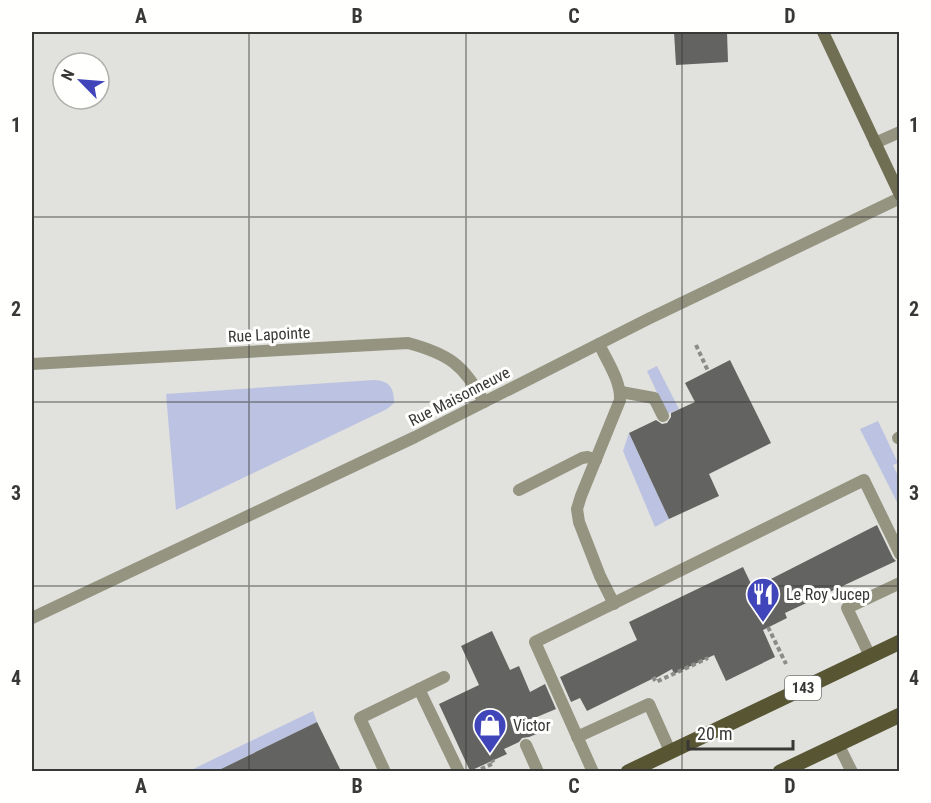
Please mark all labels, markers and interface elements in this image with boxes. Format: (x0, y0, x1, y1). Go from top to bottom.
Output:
text: A (135, 4, 147, 28)
text: B (351, 4, 363, 28)
text: C (568, 4, 580, 28)
text: D (784, 4, 796, 28)
north arrow (51, 51, 111, 111)
text: N (57, 66, 79, 83)
text: 1 (11, 113, 21, 137)
text: 1 (909, 113, 919, 137)
text: 2 (11, 297, 21, 321)
text: 2 (909, 297, 919, 321)
street label: Rue Lapointe (227, 323, 311, 346)
street label: Rue Maisonneuve (405, 363, 513, 430)
text: 3 (11, 481, 21, 505)
text: 3 (909, 481, 919, 505)
restaurant icon: Le Roy Jucep (745, 576, 781, 623)
place label: Le Roy Jucep (786, 585, 870, 604)
text: 4 (11, 666, 21, 690)
text: 4 (909, 666, 919, 690)
road number: 143 (785, 676, 821, 700)
shop icon: Victor (472, 707, 508, 754)
scale bar (688, 713, 793, 751)
place label: Victor (513, 716, 551, 735)
text: 20 m (697, 723, 732, 744)
text: A (135, 774, 147, 798)
text: B (351, 774, 363, 798)
text: C (568, 774, 580, 798)
text: D (784, 774, 796, 798)

